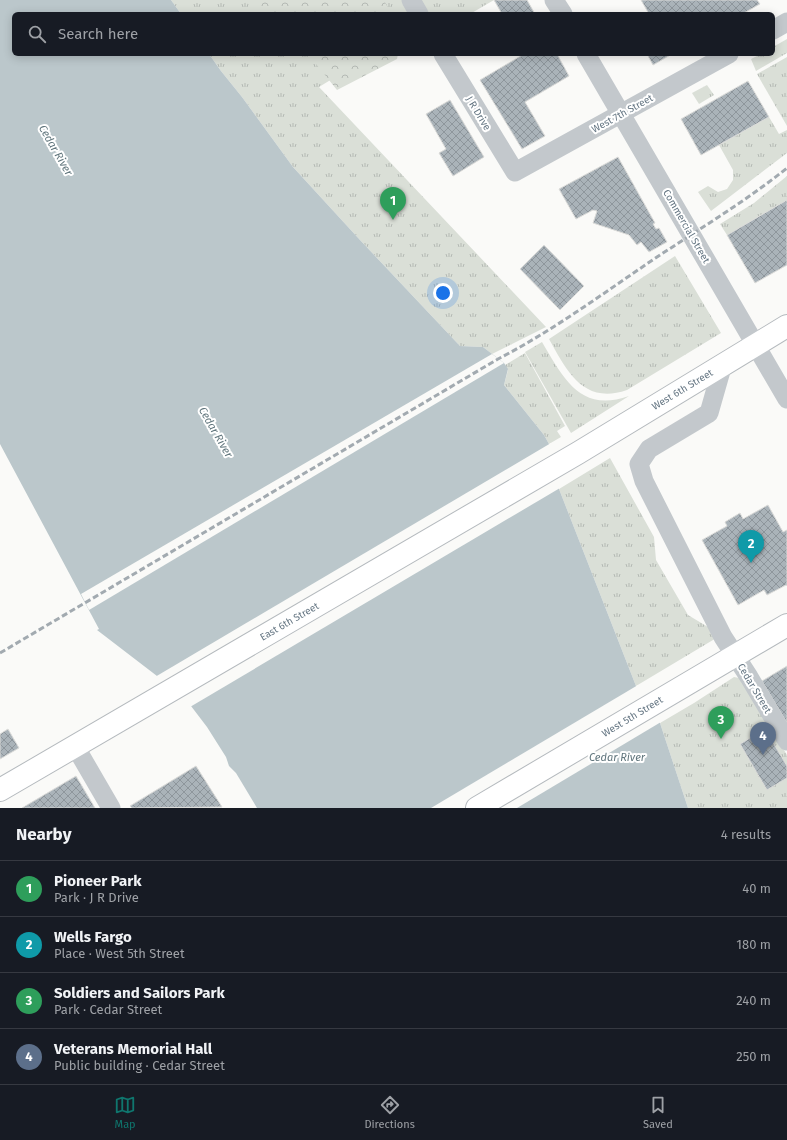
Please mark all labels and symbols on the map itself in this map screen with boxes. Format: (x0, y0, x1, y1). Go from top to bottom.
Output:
street label: West 7th Street (590, 92, 656, 136)
street label: J R Drive (463, 94, 493, 133)
water label: Cedar River (36, 123, 76, 178)
pin: 1 (380, 187, 406, 220)
street label: Commercial Street (660, 188, 712, 266)
your location (433, 283, 453, 303)
street label: West 6th Street (650, 367, 716, 413)
water label: Cedar River (196, 405, 236, 460)
pin: 2 (738, 530, 764, 563)
street label: East 6th Street (258, 600, 321, 644)
street label: Cedar Street (735, 661, 774, 716)
street label: West 5th Street (600, 694, 665, 740)
pin: 3 (708, 706, 734, 739)
pin: 4 (750, 722, 776, 755)
water label: Cedar River (589, 751, 646, 764)

